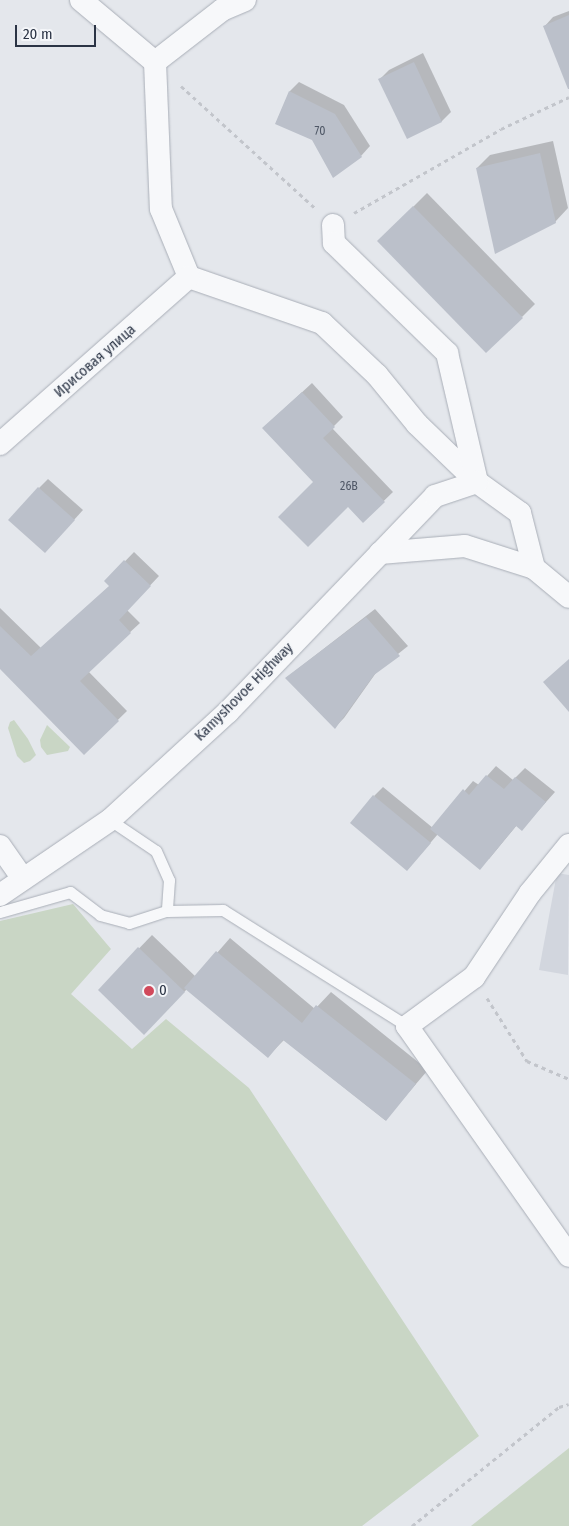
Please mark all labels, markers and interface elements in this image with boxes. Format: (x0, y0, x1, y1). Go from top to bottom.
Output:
scale bar (18, 15, 99, 47)
text: 20 m (23, 25, 53, 43)
house number: 70 (315, 125, 325, 139)
street label: Ирисовая улица (50, 321, 140, 401)
house number: 26В (340, 480, 358, 494)
street label: Kamyshovoe Highway (191, 639, 297, 745)
place label: 0 (159, 982, 167, 1000)
marker: 0 (143, 985, 155, 997)

